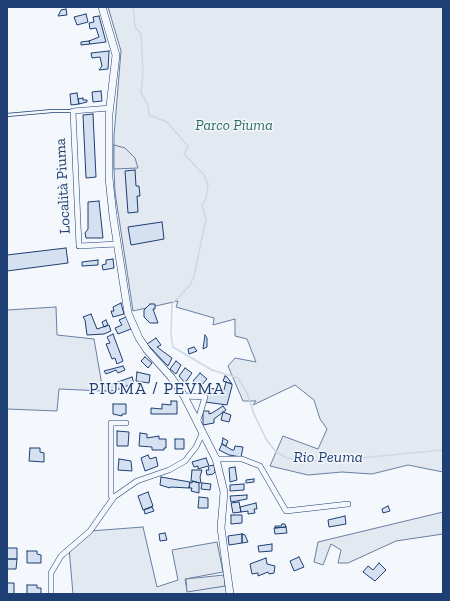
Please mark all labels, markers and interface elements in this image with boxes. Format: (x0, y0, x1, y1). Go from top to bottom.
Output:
park label: Parco Piuma (195, 117, 273, 135)
street label: Località Piuma (52, 138, 74, 234)
district label: PIUMA / PEVMA (89, 379, 225, 399)
water label: Rio Peuma (293, 447, 363, 467)

